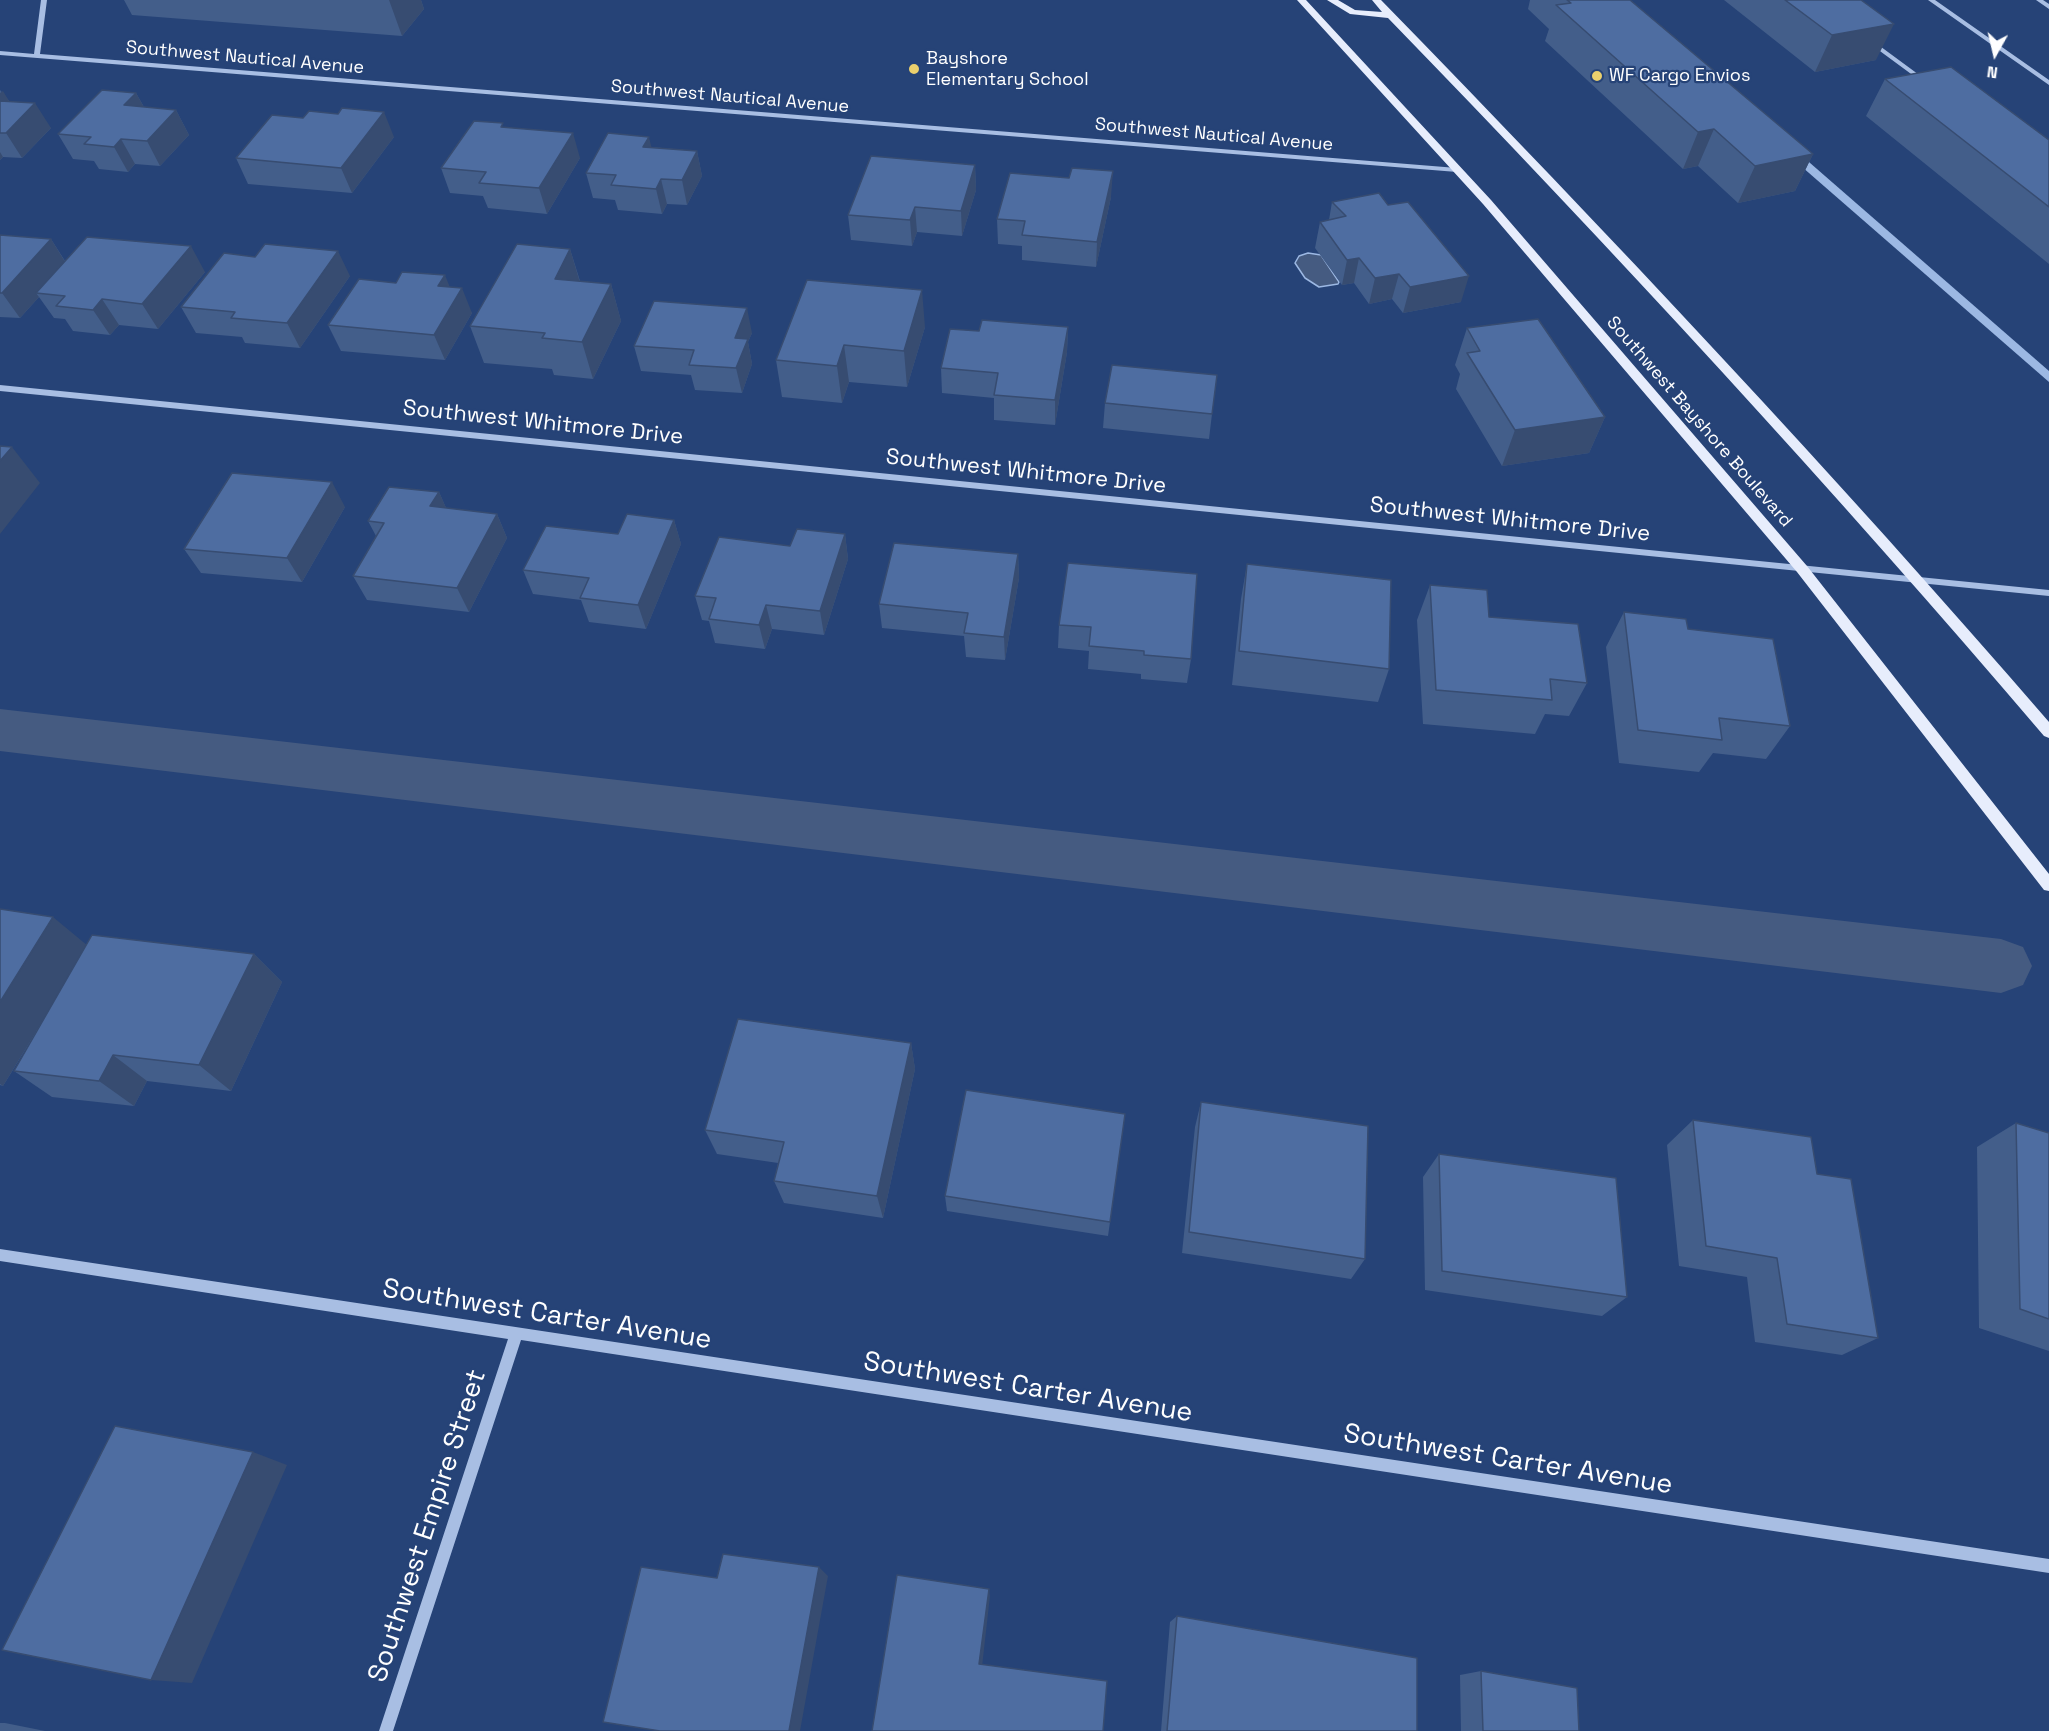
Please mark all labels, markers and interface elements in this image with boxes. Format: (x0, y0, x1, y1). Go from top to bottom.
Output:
north arrow (1965, 24, 2025, 84)
street label: Southwest Nautical Avenue (125, 37, 365, 79)
place label: Bayshore Elementary School (926, 48, 1089, 90)
text: N (1986, 61, 1999, 83)
marker: Bayshore Elementary School (907, 62, 921, 76)
place label: WF Cargo Envios (1609, 65, 1750, 87)
marker: WF Cargo Envios (1590, 69, 1604, 83)
street label: Southwest Nautical Avenue (610, 76, 850, 118)
street label: Southwest Nautical Avenue (1094, 114, 1334, 156)
street label: Southwest Bayshore Boulevard (1601, 312, 1797, 532)
street label: Southwest Whitmore Drive (402, 395, 684, 451)
street label: Southwest Whitmore Drive (885, 444, 1167, 500)
street label: Southwest Whitmore Drive (1369, 492, 1651, 548)
street label: Southwest Carter Avenue (380, 1273, 714, 1357)
street label: Southwest Carter Avenue (861, 1346, 1195, 1430)
street label: Southwest Empire Street (362, 1366, 494, 1686)
street label: Southwest Carter Avenue (1341, 1418, 1675, 1502)

